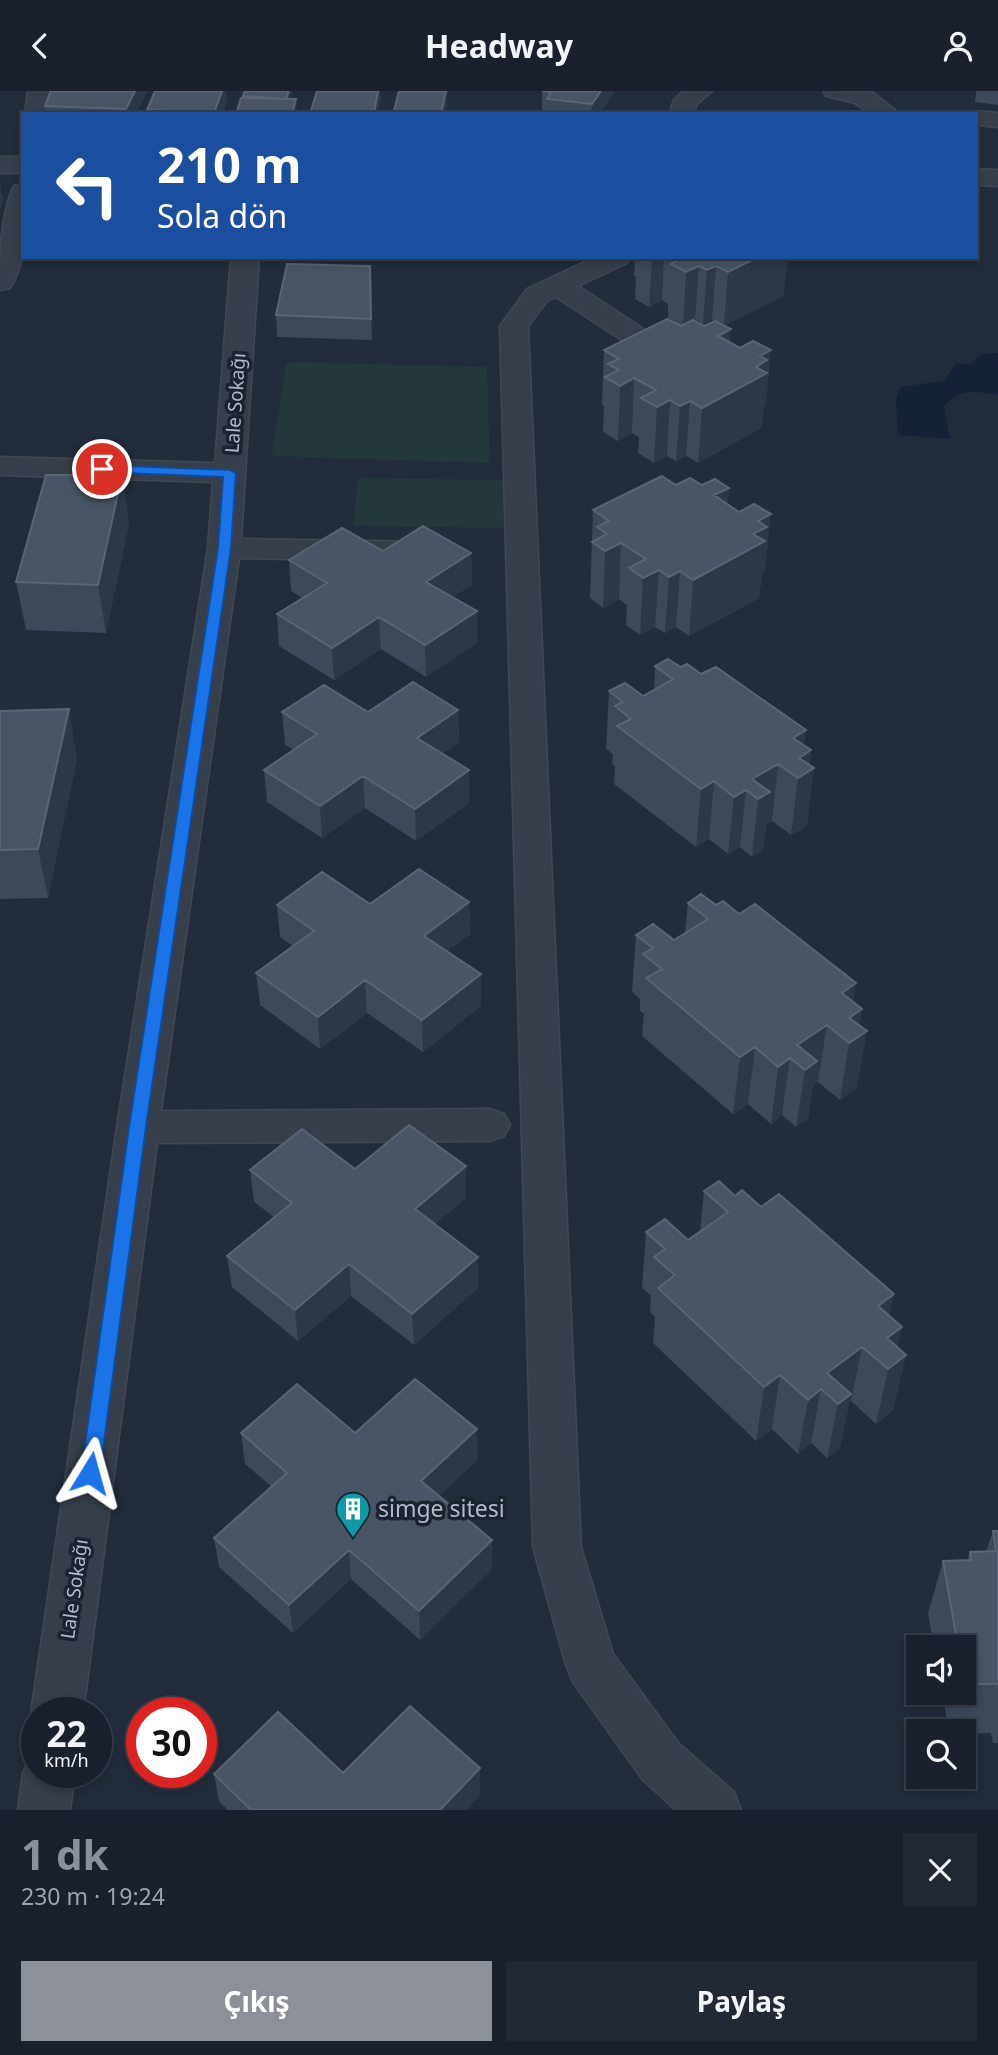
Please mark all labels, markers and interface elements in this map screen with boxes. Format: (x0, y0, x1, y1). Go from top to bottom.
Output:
text: Headway (425, 24, 573, 67)
icon: back (21, 27, 59, 65)
icon: person (939, 27, 977, 65)
text: 210 m (157, 131, 302, 197)
icon: left (42, 140, 133, 231)
text: Sola dön (157, 194, 287, 237)
street label: Lale Sokağı (219, 352, 251, 454)
pin (72, 439, 132, 499)
icon: arrive (83, 450, 121, 488)
position arrow (53, 1436, 127, 1510)
building icon: simge sitesi (334, 1490, 372, 1539)
place label: simge sitesi (378, 1492, 505, 1524)
street label: Lale Sokağı (54, 1537, 94, 1641)
map controls (906, 1635, 976, 1789)
button: sound (906, 1635, 976, 1705)
speed limit sign: 30 (126, 1697, 217, 1788)
text: 22 (46, 1710, 87, 1757)
button: search (906, 1719, 976, 1789)
text: km/h (44, 1748, 89, 1772)
text: 1 dk (21, 1825, 109, 1882)
button: close (903, 1833, 977, 1907)
text: 230 m · 19:24 (21, 1880, 165, 1912)
button: Çıkış (21, 1961, 492, 2041)
button: Paylaş (506, 1961, 977, 2041)

